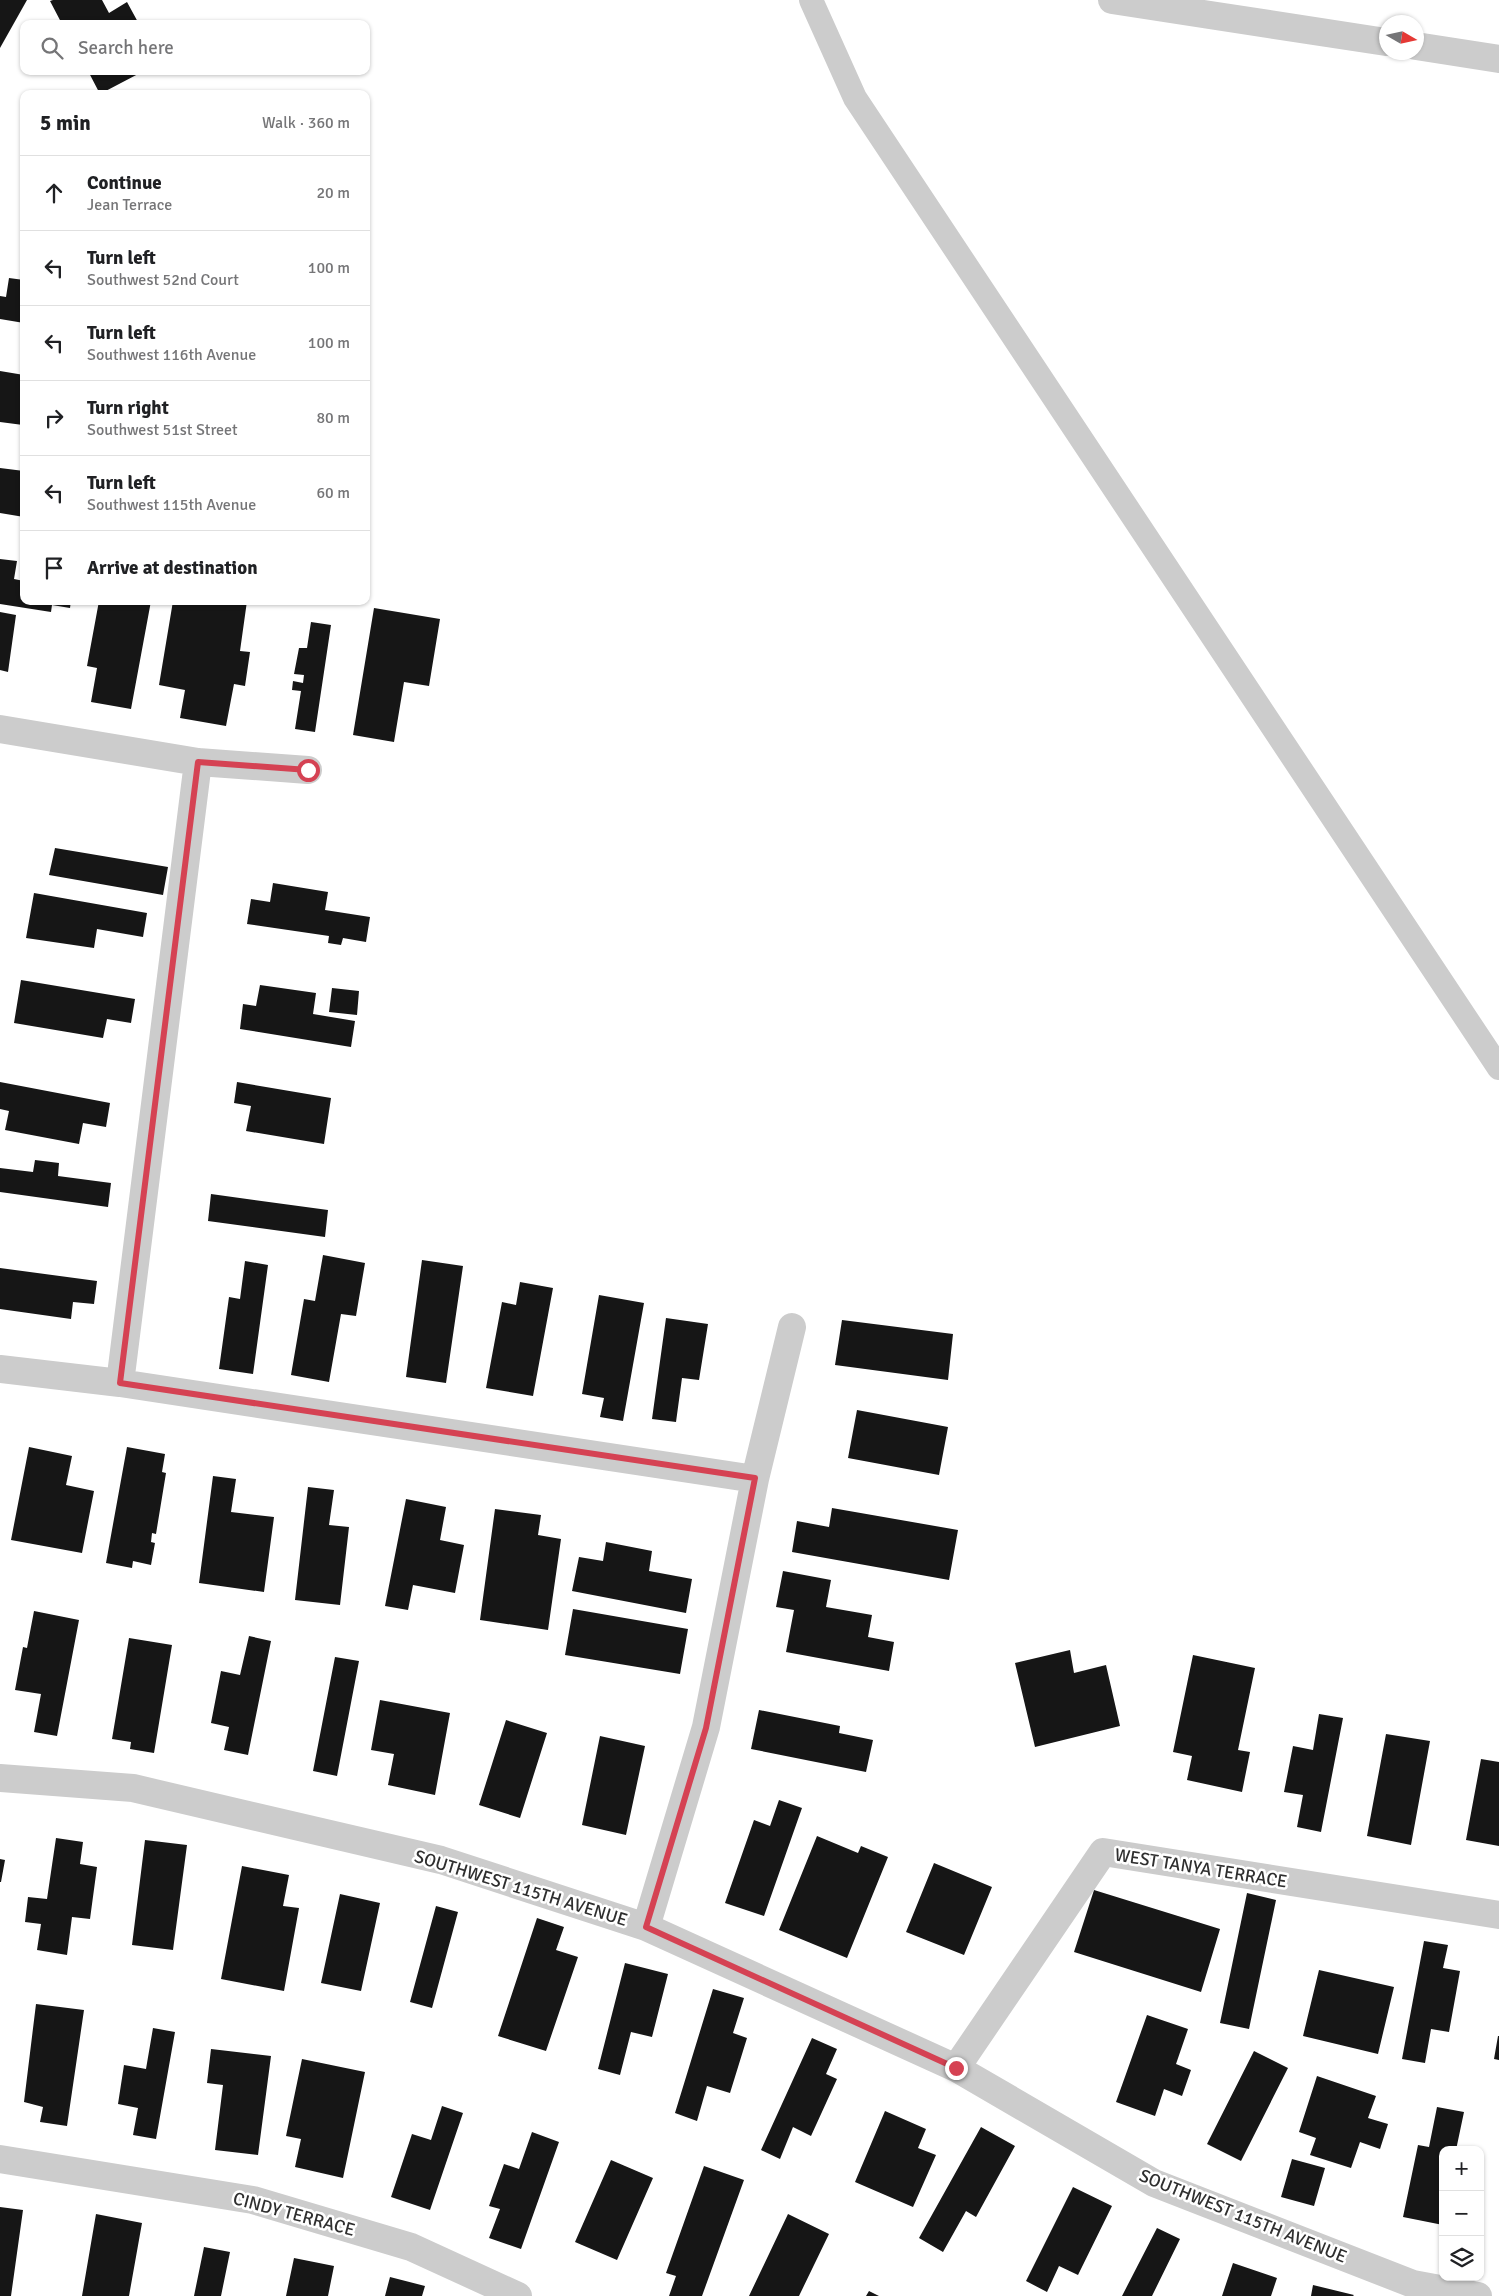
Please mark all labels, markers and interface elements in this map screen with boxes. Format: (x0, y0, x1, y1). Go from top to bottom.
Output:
north arrow (1379, 15, 1424, 60)
search box (20, 20, 370, 75)
icon: search (38, 34, 66, 62)
text: Search here (78, 36, 174, 60)
text: 5 min (40, 110, 91, 136)
text: Walk · 360 m (262, 113, 350, 133)
text: Continue (87, 171, 162, 195)
icon: ahead (40, 179, 68, 207)
text: 20 m (316, 183, 350, 203)
text: Jean Terrace (87, 195, 172, 215)
text: Turn left (87, 246, 156, 270)
icon: left (40, 254, 68, 282)
text: 100 m (308, 258, 350, 278)
text: Southwest 52nd Court (87, 270, 239, 290)
text: Turn left (87, 321, 156, 345)
icon: left (40, 329, 68, 357)
text: 100 m (308, 333, 350, 353)
text: Southwest 116th Avenue (87, 345, 256, 365)
text: Turn right (87, 396, 169, 420)
icon: right (40, 404, 68, 432)
text: 80 m (316, 408, 350, 428)
text: Southwest 51st Street (87, 420, 238, 440)
text: Turn left (87, 471, 156, 495)
icon: left (40, 479, 68, 507)
text: 60 m (316, 483, 350, 503)
text: Southwest 115th Avenue (87, 495, 256, 515)
icon: arrive (40, 554, 68, 582)
text: Arrive at destination (87, 556, 258, 580)
route start (297, 759, 320, 782)
street label: WEST TANYA TERRACE (1113, 1843, 1289, 1893)
street label: SOUTHWEST 115TH AVENUE (412, 1845, 630, 1931)
route end (945, 2057, 968, 2080)
map controls (1439, 2146, 1484, 2281)
button: + (1439, 2146, 1484, 2191)
street label: SOUTHWEST 115TH AVENUE (1136, 2164, 1350, 2268)
street label: CINDY TERRACE (231, 2187, 357, 2241)
button: − (1439, 2191, 1484, 2236)
button: layers (1439, 2236, 1484, 2281)

